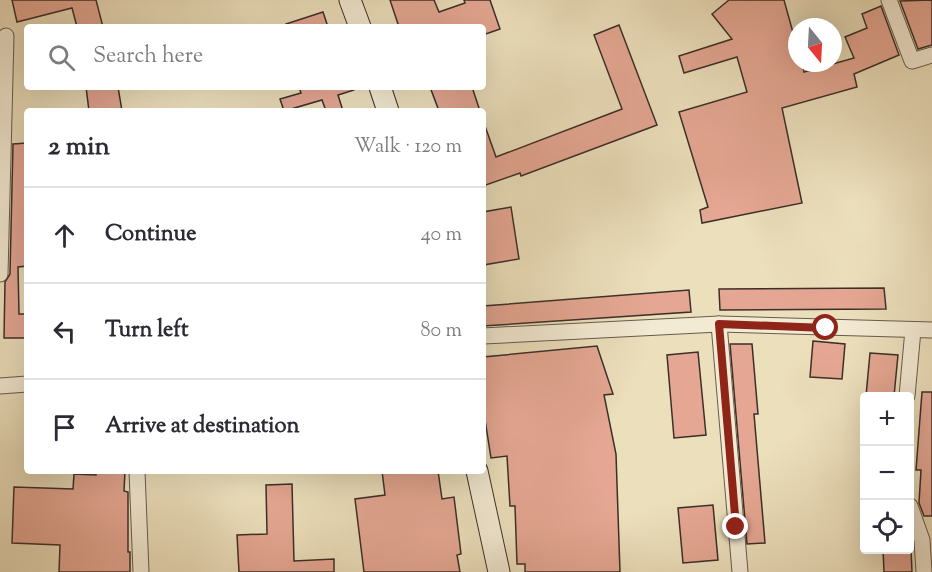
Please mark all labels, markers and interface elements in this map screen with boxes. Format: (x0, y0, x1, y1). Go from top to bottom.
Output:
north arrow (788, 18, 842, 72)
search box (24, 24, 486, 90)
icon: search (45, 41, 78, 74)
text: Search here (93, 41, 203, 73)
text: 2 min (48, 129, 110, 166)
text: Walk · 120 m (354, 133, 462, 162)
icon: ahead (48, 219, 81, 252)
text: Continue (105, 219, 196, 251)
text: 40 m (421, 221, 462, 250)
route start (812, 314, 838, 340)
icon: left (48, 315, 81, 348)
text: Turn left (105, 315, 188, 347)
text: 80 m (421, 317, 462, 346)
map controls (860, 392, 914, 554)
button: + (860, 392, 914, 446)
icon: arrive (48, 411, 81, 444)
text: Arrive at destination (105, 411, 300, 443)
button: − (860, 446, 914, 500)
button: locate (860, 500, 914, 554)
route end (722, 513, 748, 539)

